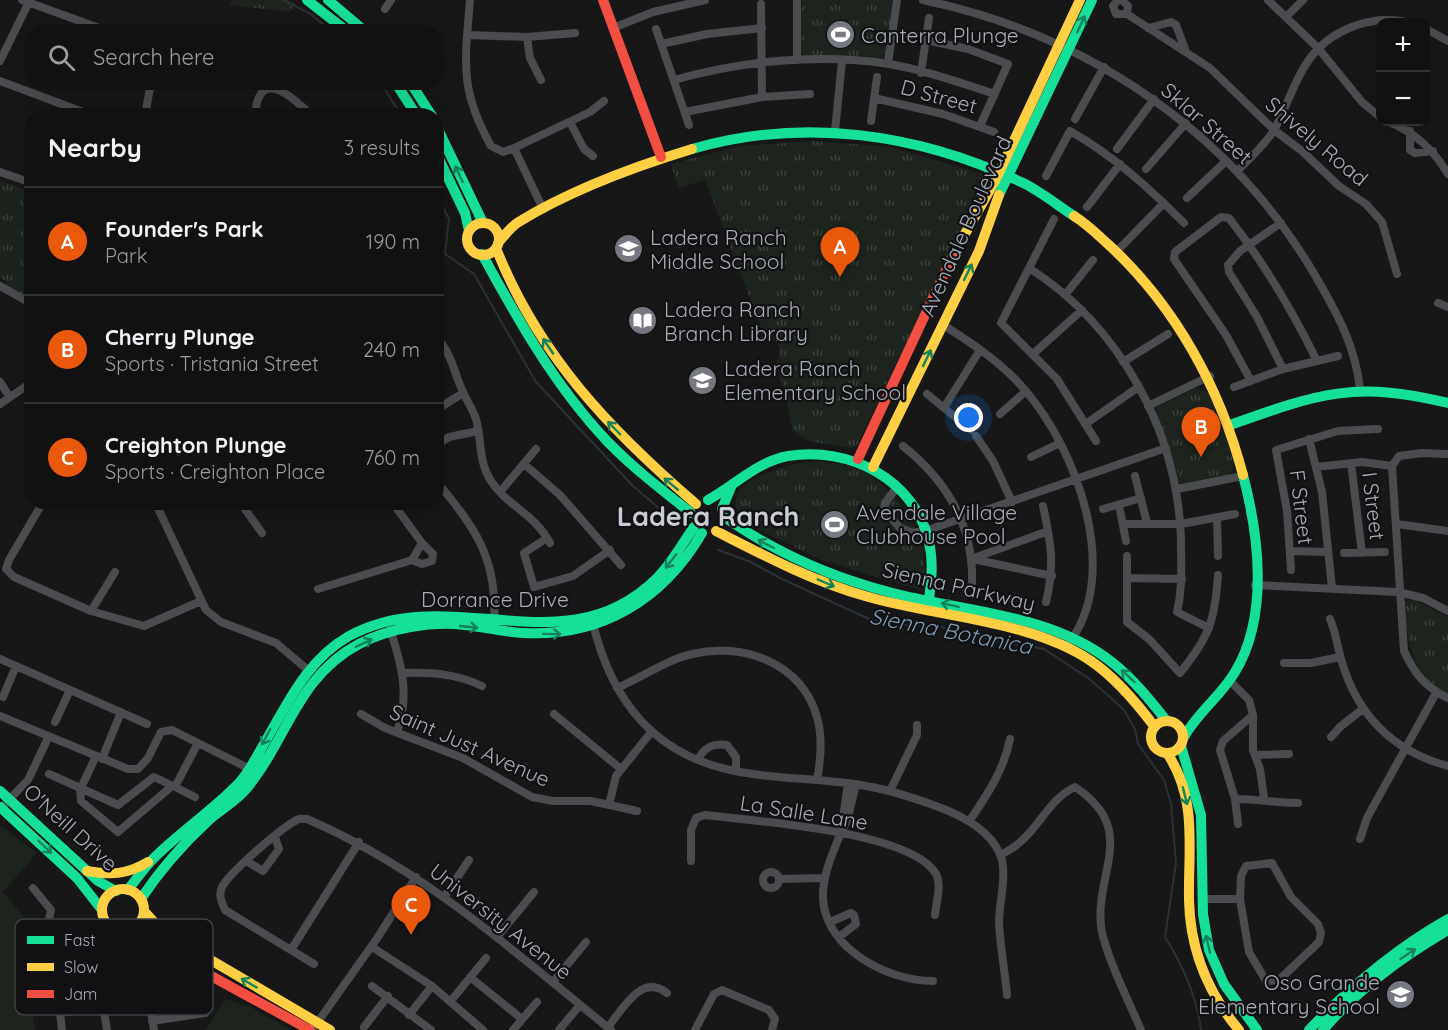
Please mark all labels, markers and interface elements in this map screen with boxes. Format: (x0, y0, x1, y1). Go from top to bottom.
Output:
one-way arrow (1075, 16, 1087, 34)
map controls (1376, 18, 1430, 126)
button: + (1376, 18, 1430, 72)
sports icon: Canterra Plunge (824, 19, 856, 51)
place label: Canterra Plunge (861, 22, 1019, 48)
search box (24, 24, 444, 90)
icon: search (45, 41, 78, 74)
text: Search here (93, 43, 214, 71)
button: − (1376, 72, 1430, 126)
street label: D Street (898, 73, 980, 119)
street label: Sklar Street (1156, 77, 1258, 169)
street label: Shively Road (1261, 91, 1373, 191)
text: Nearby (48, 131, 142, 164)
street label: Avendale Boulevard (914, 132, 1016, 320)
text: 3 results (344, 135, 420, 160)
one-way arrow (453, 166, 465, 184)
text: Founder's Park (105, 215, 264, 243)
place label: Ladera Ranch Middle School (650, 224, 787, 274)
pin: A (820, 228, 860, 277)
text: A (61, 229, 74, 254)
text: 190 m (366, 229, 420, 254)
school or university icon: Ladera Ranch Middle School (613, 233, 645, 265)
text: Park (105, 243, 147, 268)
one-way arrow (962, 264, 974, 281)
place label: Ladera Ranch Branch Library (664, 296, 808, 346)
library icon: Ladera Ranch Branch Library (627, 305, 659, 337)
text: Cherry Plunge (105, 323, 255, 351)
text: B (61, 337, 74, 362)
text: 240 m (363, 337, 420, 362)
one-way arrow (542, 339, 554, 355)
one-way arrow (921, 349, 933, 367)
text: Sports · Tristania Street (105, 351, 319, 376)
place label: Ladera Ranch Elementary School (724, 355, 906, 405)
school or university icon: Ladera Ranch Elementary School (687, 364, 719, 396)
your location (954, 403, 983, 432)
pin: B (1182, 408, 1220, 457)
one-way arrow (607, 420, 622, 435)
text: Creighton Plunge (105, 431, 287, 459)
text: C (61, 445, 74, 470)
text: 760 m (364, 445, 420, 470)
text: Sports · Creighton Place (105, 459, 325, 484)
street label: F Street (1285, 468, 1319, 546)
street label: I Street (1357, 470, 1391, 542)
one-way arrow (663, 477, 679, 490)
district label: Ladera Ranch (617, 499, 799, 533)
place label: Avendale Village Clubhouse Pool (856, 499, 1017, 549)
sports icon: Avendale Village Clubhouse Pool (819, 508, 851, 540)
one-way arrow (757, 538, 775, 549)
one-way arrow (664, 553, 677, 569)
street label: Sienna Parkway (880, 556, 1038, 616)
one-way arrow (816, 578, 834, 589)
street label: Dorrance Drive (421, 586, 569, 612)
one-way arrow (941, 599, 960, 611)
water label: Sienna Botanica (867, 602, 1036, 661)
one-way arrow (459, 622, 478, 633)
one-way arrow (541, 628, 561, 640)
one-way arrow (355, 637, 373, 648)
one-way arrow (1121, 669, 1136, 683)
street label: Saint Just Avenue (386, 698, 554, 792)
one-way arrow (260, 728, 272, 745)
street label: O'Neill Drive (19, 778, 123, 876)
one-way arrow (1180, 786, 1192, 805)
street label: La Salle Lane (738, 789, 870, 835)
one-way arrow (37, 840, 52, 854)
street label: University Avenue (425, 857, 577, 985)
pin: C (392, 886, 430, 935)
legend (15, 919, 213, 1015)
text: Fast (64, 930, 95, 950)
one-way arrow (1201, 935, 1213, 954)
one-way arrow (1400, 948, 1416, 960)
text: Slow (64, 957, 98, 977)
place label: Oso Grande Elementary School (1198, 969, 1380, 1019)
one-way arrow (241, 977, 258, 989)
school or university icon: Oso Grande Elementary School (1385, 978, 1417, 1010)
text: Jam (64, 984, 97, 1004)

